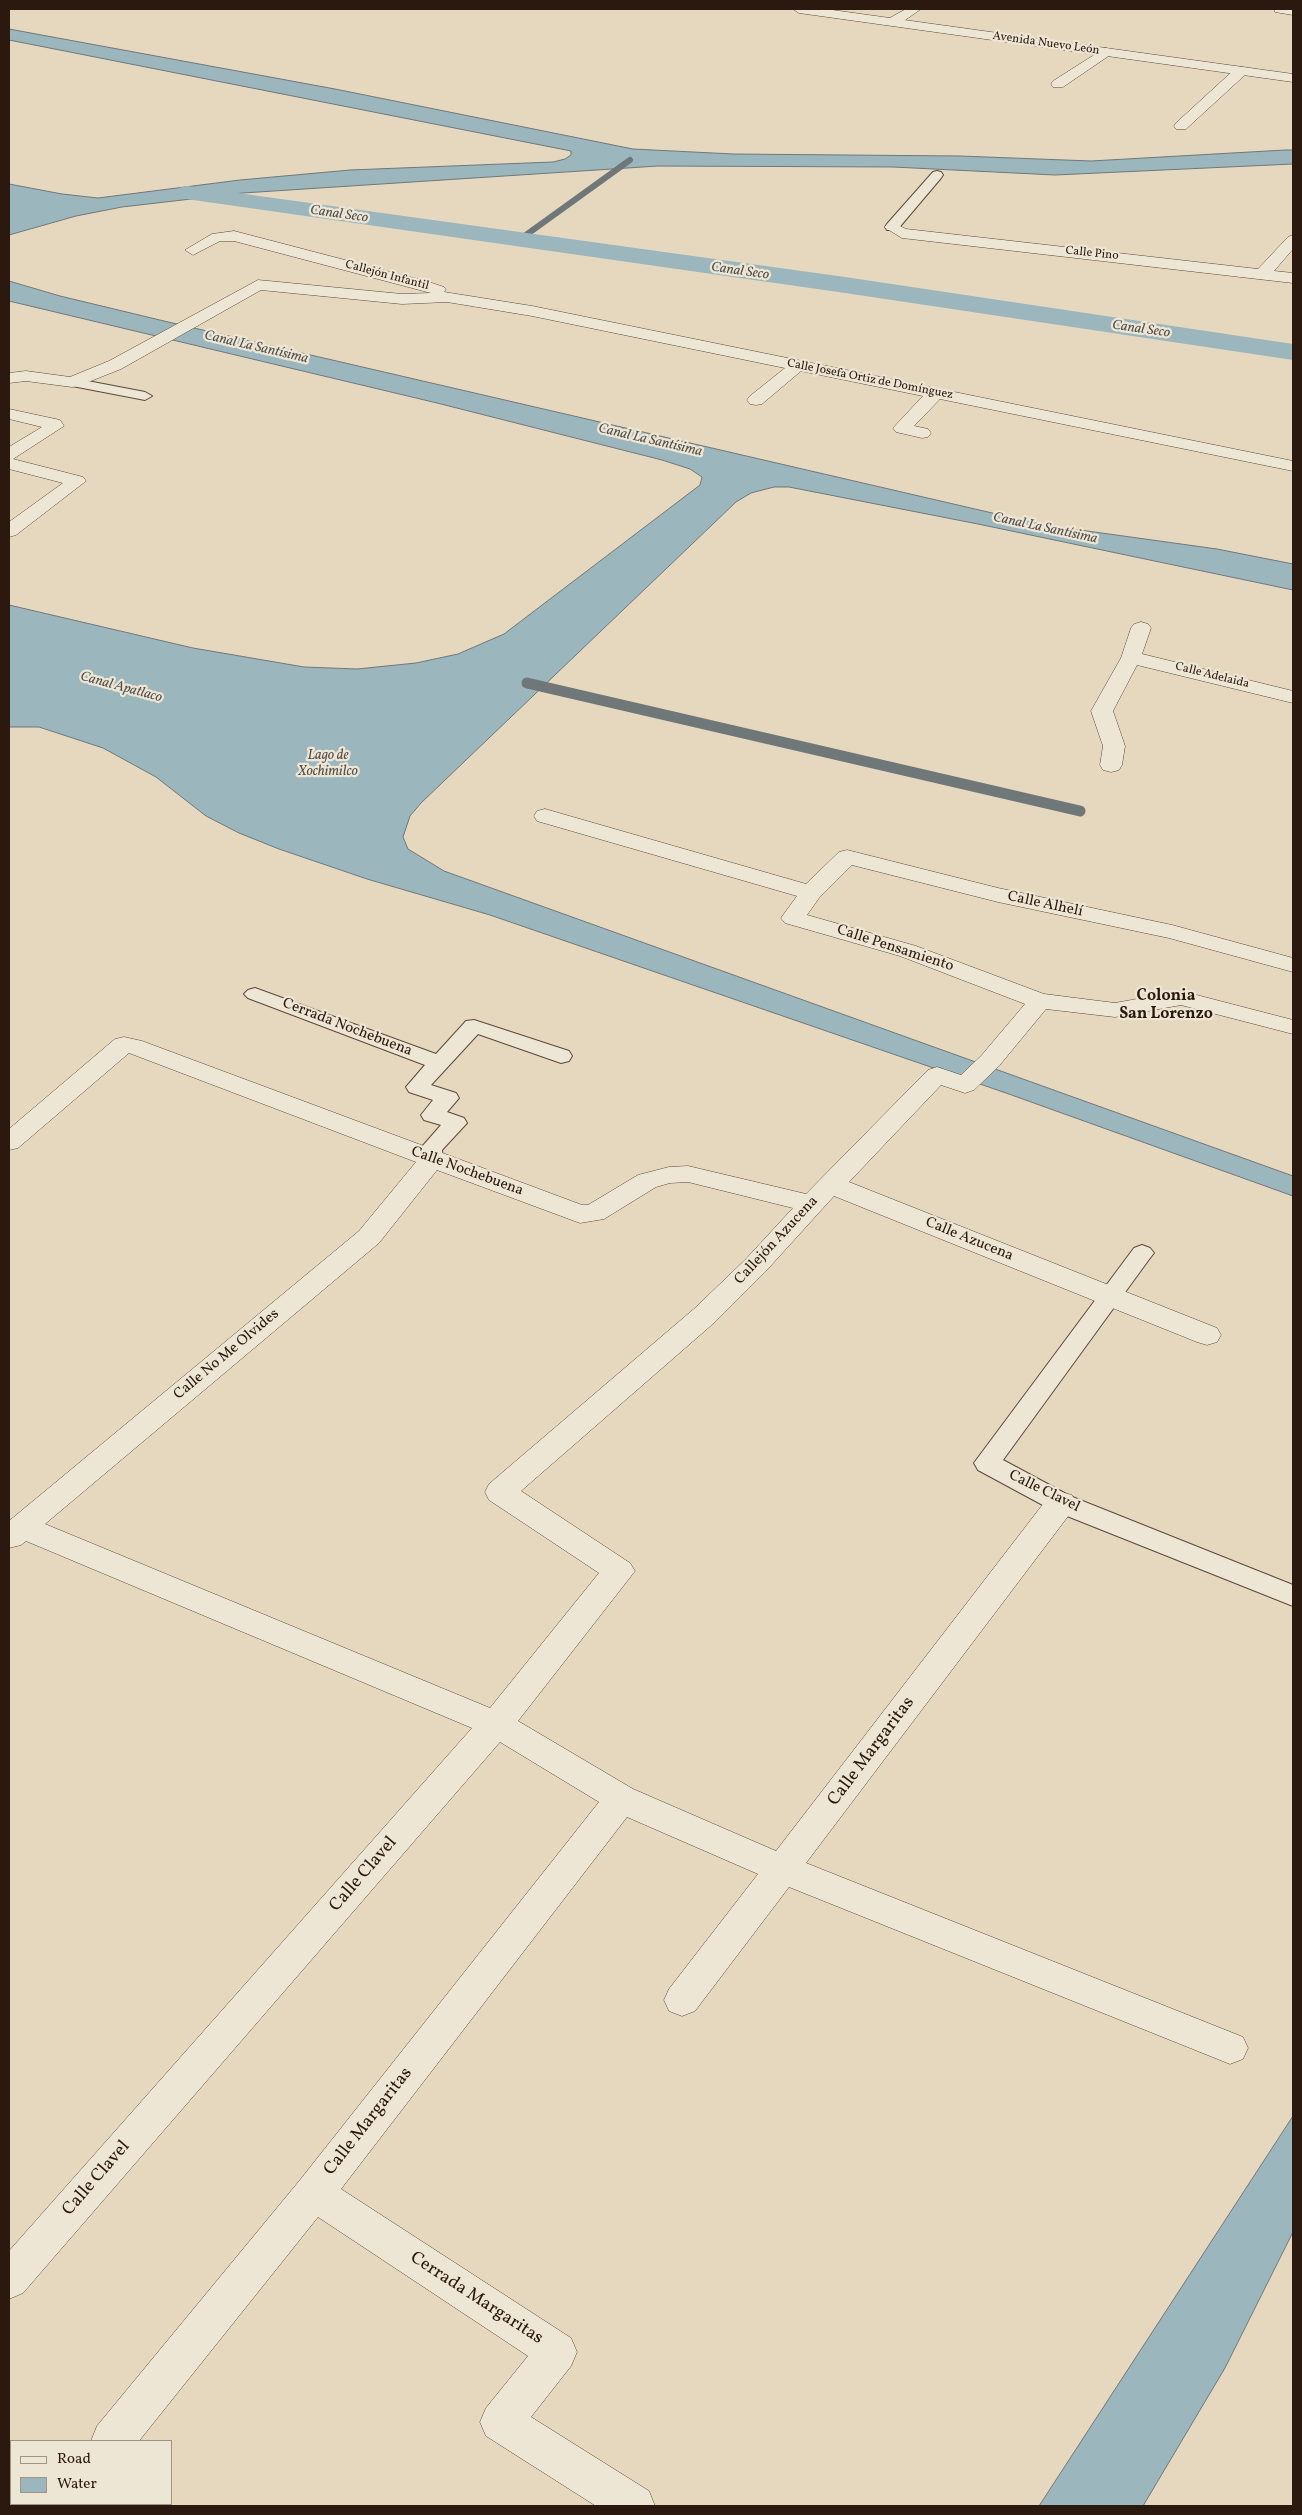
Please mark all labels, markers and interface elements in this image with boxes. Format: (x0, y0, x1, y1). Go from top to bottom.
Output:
street label: Avenida Nuevo León (992, 29, 1100, 59)
water label: Canal Seco (309, 203, 369, 227)
street label: Calle Pino (1065, 244, 1119, 264)
street label: Callejón Infantil (344, 258, 430, 294)
water label: Canal Seco (710, 260, 770, 284)
water label: Canal Seco (1111, 318, 1171, 342)
water label: Canal La Santísima (202, 328, 310, 368)
street label: Calle Josefa Ortiz de Domínguez (786, 357, 954, 403)
water label: Canal La Santísima (596, 421, 704, 461)
water label: Canal La Santísima (991, 510, 1099, 548)
street label: Calle Adelaida (1174, 660, 1250, 692)
water label: Canal Apatlaco (78, 669, 164, 707)
water label: Lago de Xochimilco (298, 748, 358, 780)
street label: Calle Alhelí (1006, 888, 1084, 922)
street label: Calle Pensamiento (834, 922, 956, 976)
district label: Colonia San Lorenzo (1119, 987, 1213, 1025)
street label: Cerrada Nochebuena (280, 995, 414, 1061)
street label: Calle Nochebuena (408, 1143, 526, 1201)
street label: Callejón Azucena (731, 1193, 823, 1289)
street label: Calle Azucena (922, 1214, 1016, 1266)
street label: Calle No Me Olvides (171, 1306, 283, 1404)
street label: Calle Clavel (1005, 1467, 1083, 1517)
street label: Calle Margaritas (824, 1693, 920, 1811)
street label: Calle Clavel (326, 1833, 402, 1917)
street label: Calle Margaritas (320, 2064, 418, 2180)
street label: Calle Clavel (59, 2137, 135, 2221)
street label: Cerrada Margaritas (405, 2248, 547, 2350)
legend (10, 2440, 172, 2505)
text: Road (57, 2449, 91, 2470)
text: Water (57, 2474, 97, 2495)

